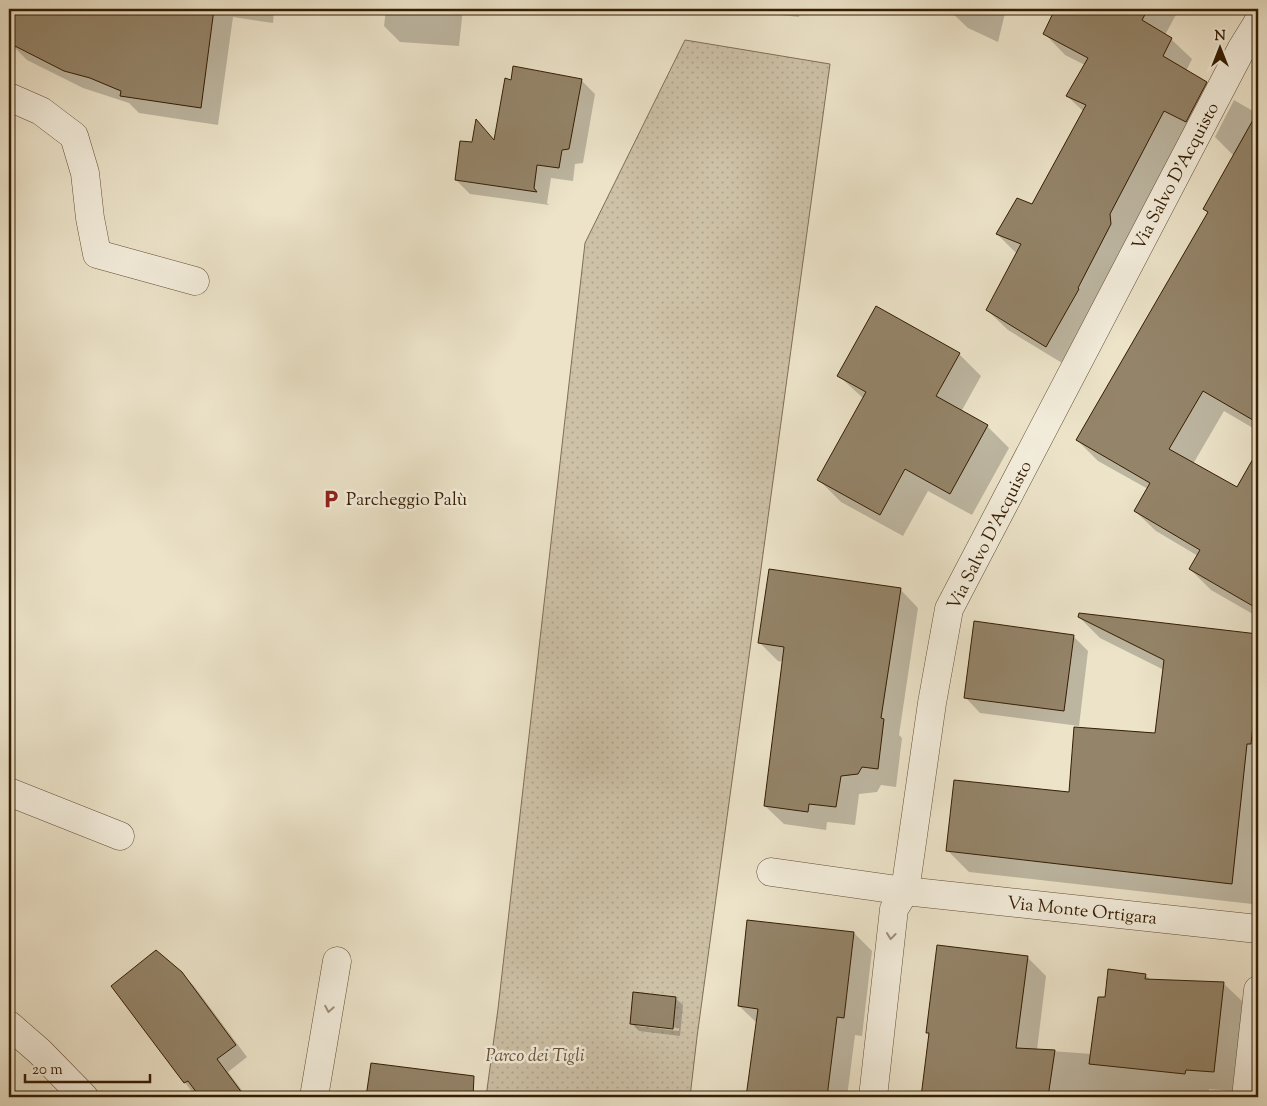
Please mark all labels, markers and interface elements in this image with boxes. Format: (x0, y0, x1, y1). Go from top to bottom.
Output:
north arrow (1194, 22, 1244, 72)
text: N (1214, 27, 1226, 47)
street label: Via Salvo D'Acquisto (1127, 98, 1227, 256)
street label: Via Salvo D'Acquisto (942, 457, 1040, 615)
parking icon: Parcheggio Palù (320, 488, 342, 510)
place label: Parcheggio Palù (346, 488, 467, 514)
street label: Via Monte Ortigara (1005, 891, 1158, 933)
one-way arrow (886, 932, 897, 940)
one-way arrow (325, 1005, 335, 1014)
park label: Parco dei Tigli (486, 1044, 584, 1070)
scale bar (25, 1051, 150, 1083)
text: 20 m (32, 1060, 63, 1081)

